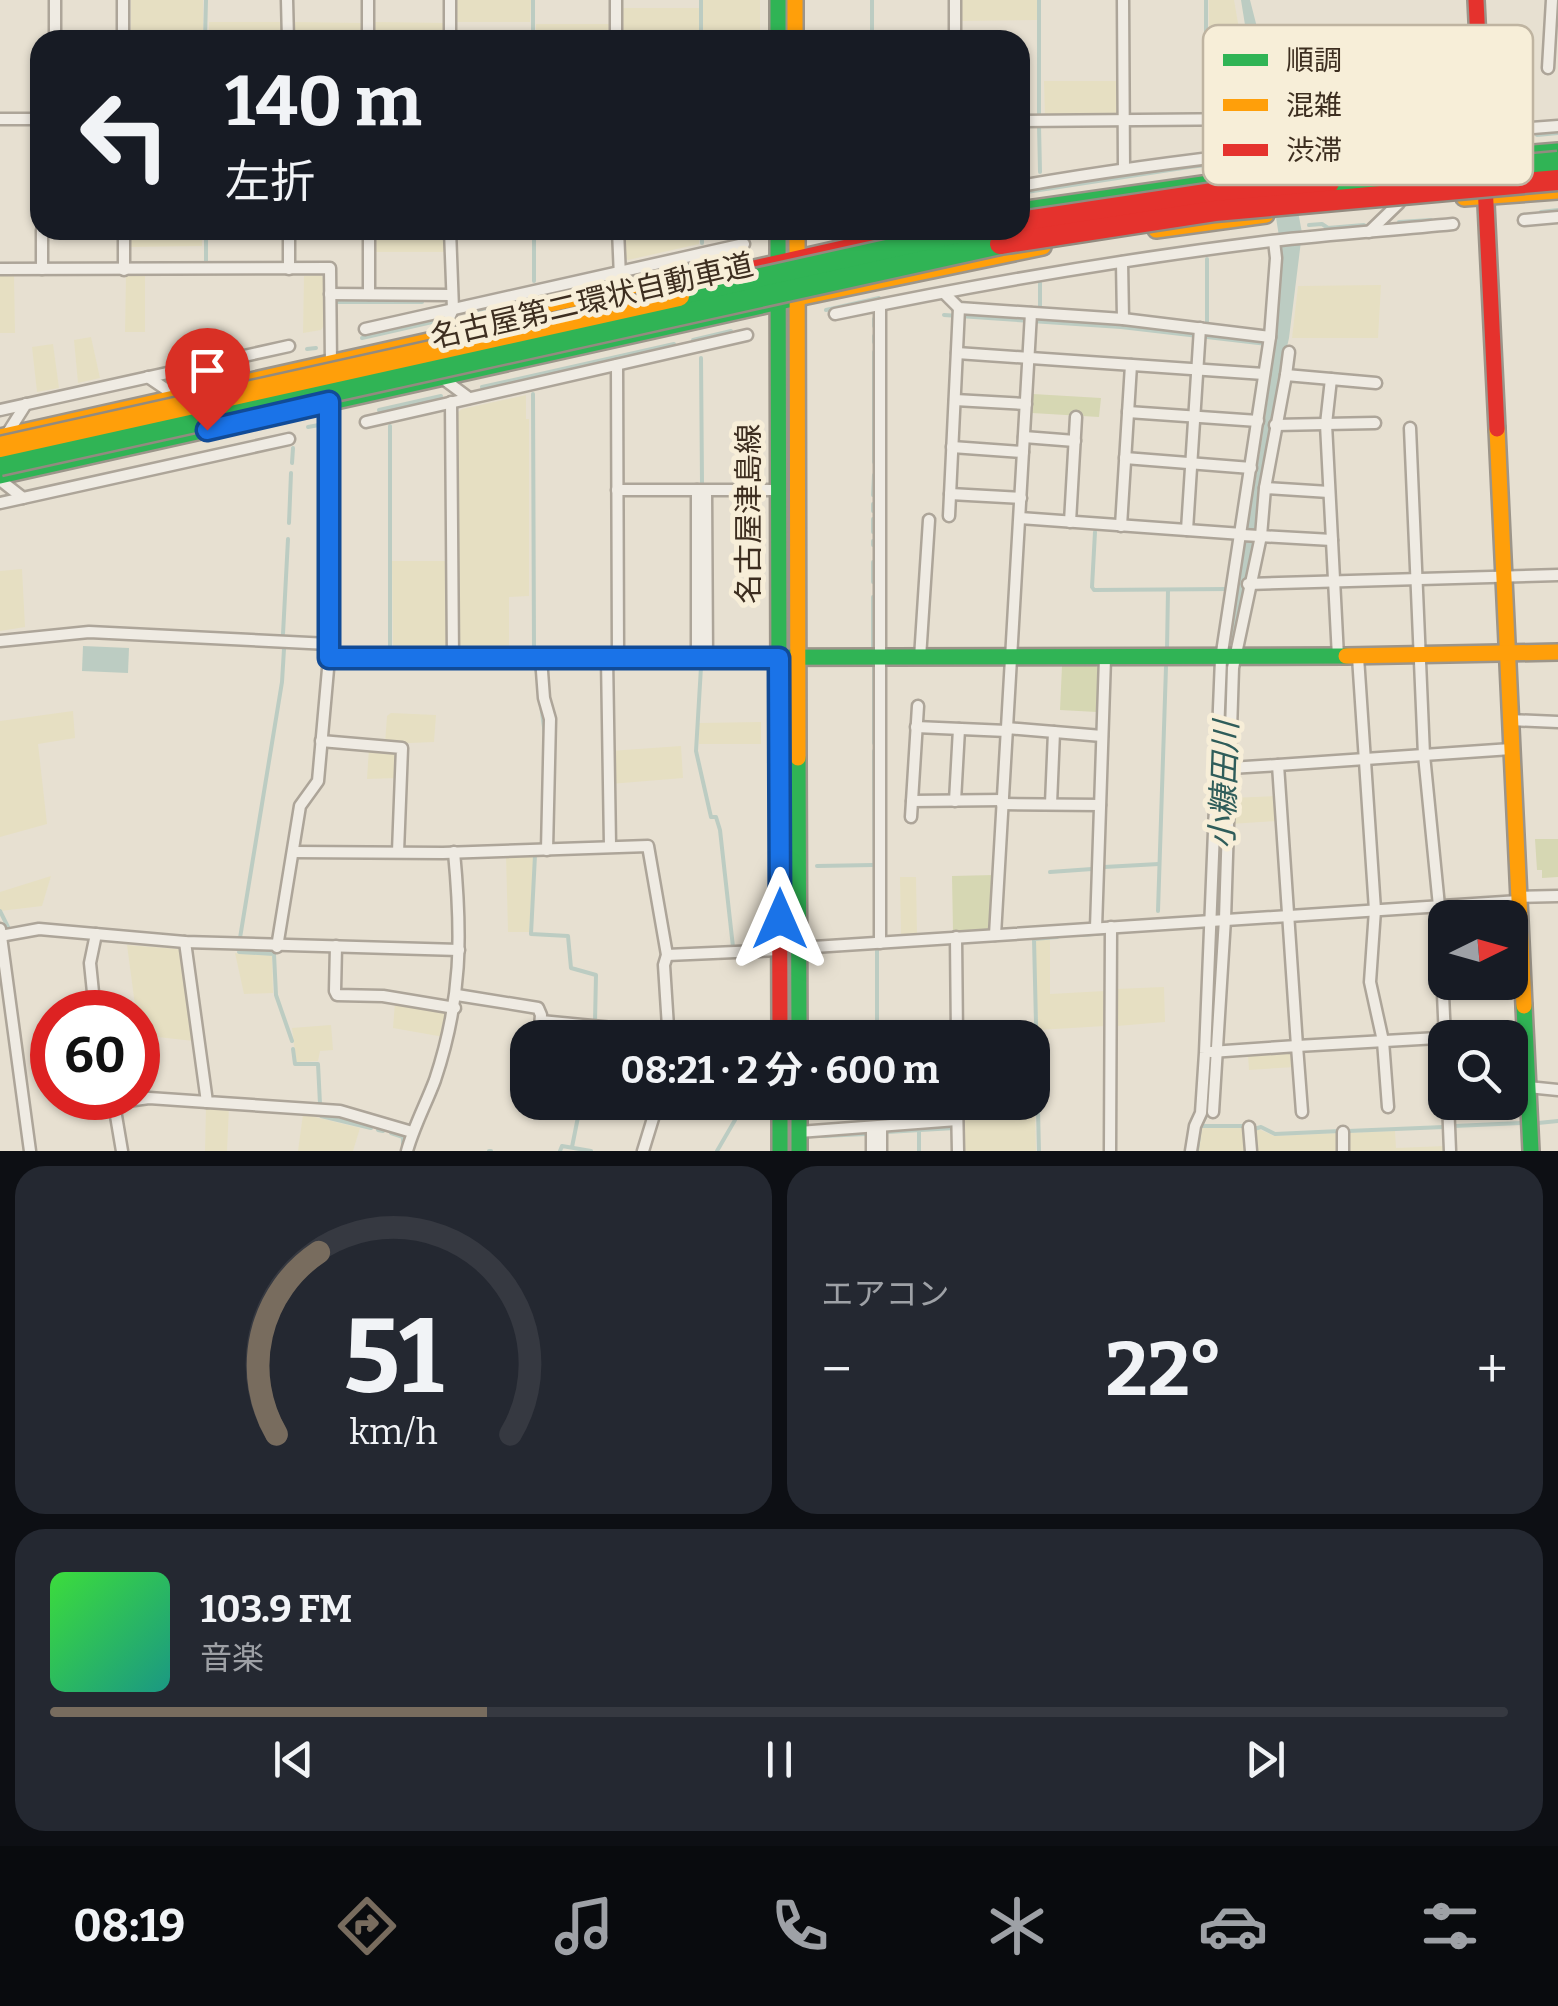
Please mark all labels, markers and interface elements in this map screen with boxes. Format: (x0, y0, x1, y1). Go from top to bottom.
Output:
legend (1203, 25, 1533, 185)
text: 順調 (1286, 44, 1342, 77)
text: 140 m (225, 60, 422, 144)
icon: left (60, 70, 190, 200)
text: 混雑 (1286, 89, 1342, 122)
text: 渋滞 (1286, 134, 1342, 167)
text: 左折 (225, 155, 315, 209)
street label: 名古屋第二環状自動車道 (427, 246, 757, 356)
pin (165, 328, 250, 431)
icon: arrive (180, 343, 235, 398)
street label: 名古屋津島線 (731, 424, 767, 604)
water label: 小糠田川 (1203, 717, 1245, 850)
position arrow (728, 867, 832, 971)
north arrow (1428, 900, 1528, 1000)
map controls (1428, 900, 1528, 1120)
speed limit sign: 60 (30, 990, 160, 1120)
button: search (1428, 1020, 1528, 1120)
text: 08:21 · 2 分 · 600 m (621, 1047, 939, 1093)
text: エアコン (822, 1275, 950, 1313)
text: 51 (343, 1295, 444, 1420)
text: 22° (1105, 1325, 1223, 1415)
text: − (822, 1337, 852, 1403)
text: + (1477, 1337, 1508, 1403)
text: km/h (349, 1411, 437, 1453)
text: 103.9 FM (200, 1586, 352, 1632)
text: 音楽 (200, 1639, 264, 1677)
icon: previous (266, 1732, 321, 1787)
icon: pause (752, 1732, 807, 1787)
icon: next (1238, 1732, 1293, 1787)
icon: directions (332, 1891, 402, 1961)
icon: music (549, 1891, 619, 1961)
icon: phone (765, 1891, 835, 1961)
icon: climate (982, 1891, 1052, 1961)
icon: car (1198, 1891, 1268, 1961)
icon: filters (1415, 1891, 1485, 1961)
text: 08:19 (73, 1899, 185, 1953)

